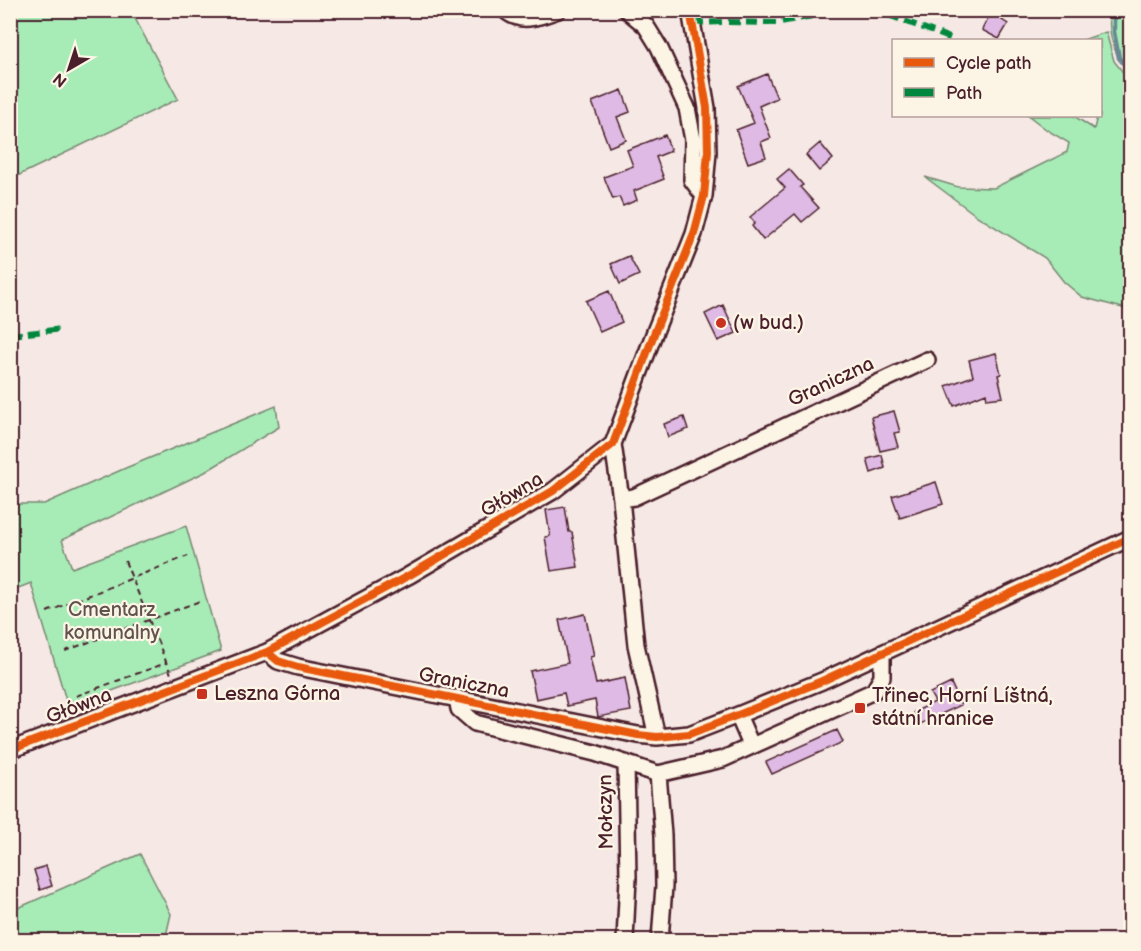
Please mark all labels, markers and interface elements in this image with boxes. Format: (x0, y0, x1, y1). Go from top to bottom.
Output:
north arrow (39, 39, 99, 99)
legend (892, 39, 1102, 117)
text: Cycle path (946, 53, 1032, 74)
text: N (50, 68, 71, 91)
text: Path (946, 83, 982, 104)
place label: (w bud.) (733, 311, 804, 335)
marker: (w bud.) (714, 316, 728, 330)
street label: Graniczna (784, 352, 878, 412)
street label: Główna (476, 467, 548, 523)
park label: Cmentarz komunalny (64, 598, 160, 645)
street label: Graniczna (417, 662, 511, 704)
place label: Leszna Górna (214, 682, 340, 706)
street label: Główna (43, 683, 115, 729)
place label: Třinec, Horní Líštná, státní hranice (872, 684, 1053, 731)
marker: Leszna Górna (195, 687, 209, 701)
marker: Třinec, Horní Líštná, státní hranice (853, 701, 867, 715)
street label: Mołczyn (593, 774, 619, 850)

